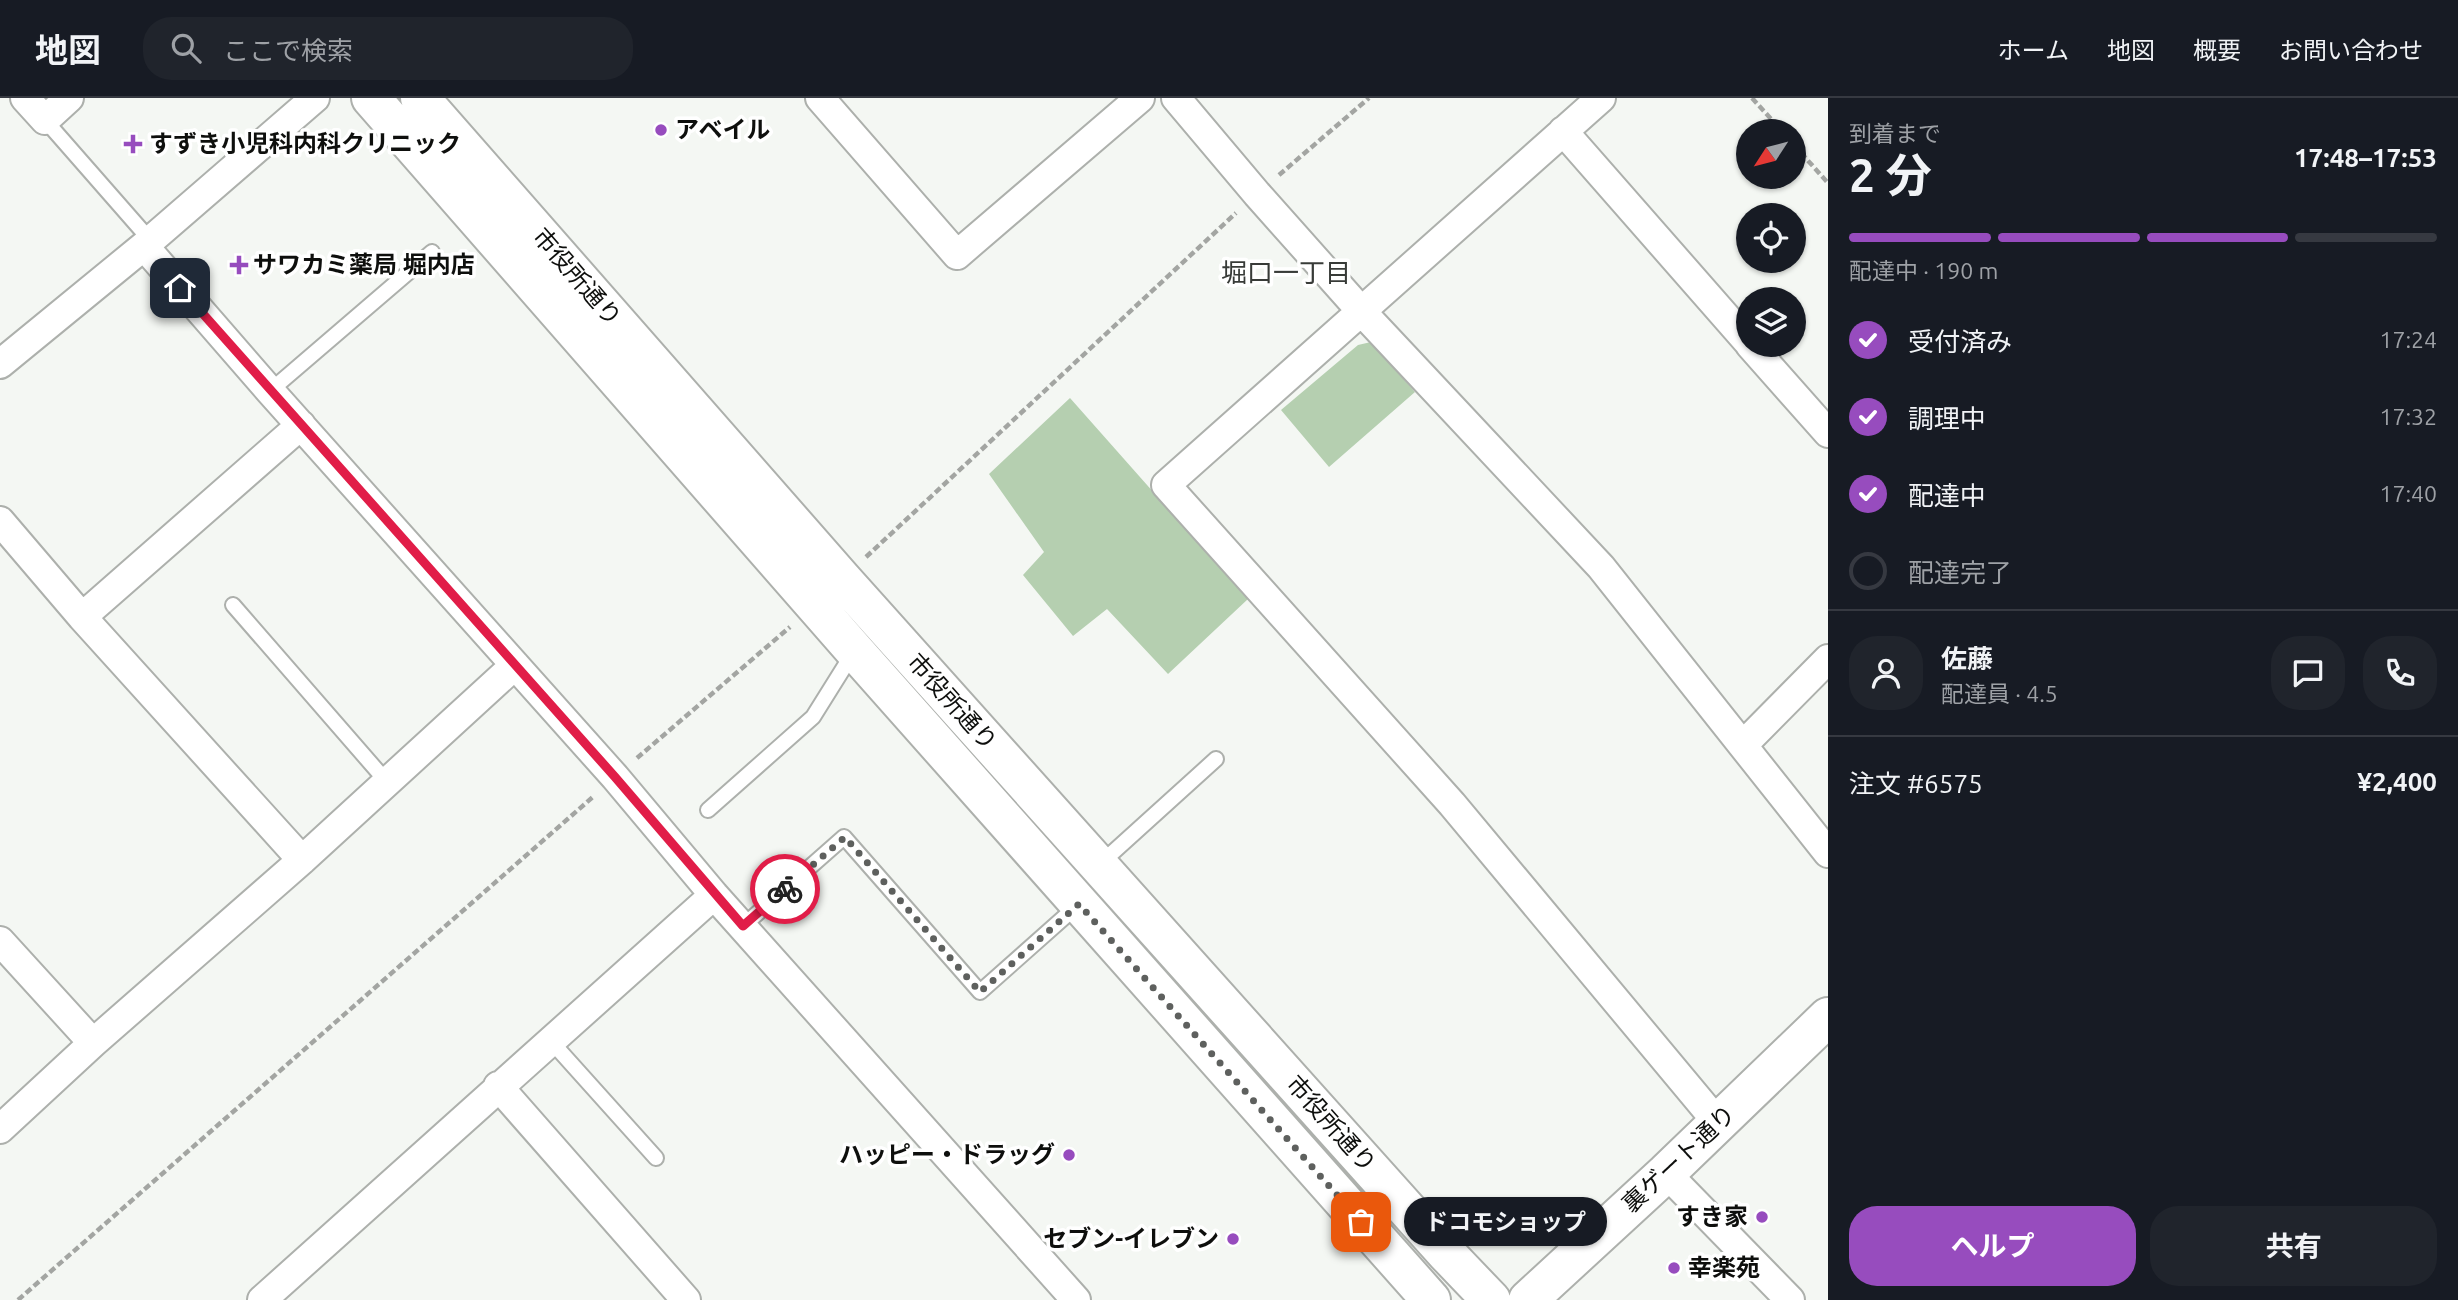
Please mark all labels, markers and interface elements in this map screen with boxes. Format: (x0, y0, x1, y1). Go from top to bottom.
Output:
search box (143, 17, 633, 80)
icon: search (167, 29, 205, 67)
text: 地図 (35, 31, 101, 68)
text: ここで検索 (223, 36, 353, 65)
text: ホーム (1998, 37, 2069, 64)
text: 地図 (2107, 37, 2155, 64)
text: 概要 (2193, 37, 2241, 64)
text: お問い合わせ (2279, 37, 2423, 64)
place label: アベイル (675, 116, 771, 143)
north arrow (1736, 119, 1806, 189)
map controls (1736, 119, 1806, 357)
text: 到着まで (1849, 121, 1941, 146)
marker: アベイル (653, 122, 669, 138)
place label: すずき小児科内科クリニック (149, 130, 461, 157)
marker: すずき小児科内科クリニック (123, 134, 143, 154)
text: 17:48–17:53 (2294, 143, 2437, 172)
text: 2 分 (1849, 149, 1932, 201)
button: locate (1736, 203, 1806, 273)
street label: 市役所通り (528, 223, 627, 331)
place label: サワカミ薬局 堀内店 (253, 251, 475, 278)
marker: サワカミ薬局 堀内店 (231, 257, 247, 273)
pin (150, 258, 210, 318)
district label: 堀口一丁目 (1221, 258, 1351, 287)
text: 配達中 · 190 m (1849, 258, 1998, 283)
icon: home (161, 269, 199, 307)
button: layers (1736, 287, 1806, 357)
icon: check (1849, 321, 1887, 359)
text: 受付済み (1908, 327, 2012, 356)
text: 17:24 (2379, 327, 2437, 352)
icon: check (1849, 398, 1887, 436)
text: 調理中 (1908, 404, 1986, 433)
text: 17:32 (2379, 404, 2437, 429)
icon: check (1849, 475, 1887, 513)
text: 配達中 (1908, 481, 1986, 510)
text: 17:40 (2379, 481, 2437, 506)
text: 配達完了 (1908, 558, 2012, 587)
button: person (1849, 636, 1923, 710)
button: chat (2271, 636, 2345, 710)
button: phone (2363, 636, 2437, 710)
text: 佐藤 (1941, 644, 1993, 673)
street label: 市役所通り (902, 648, 1003, 755)
text: 配達員 · 4.5 (1941, 681, 2058, 706)
text: ¥2,400 (2357, 767, 2437, 796)
text: 注文 #6575 (1849, 769, 1983, 798)
courier (750, 854, 820, 924)
icon: bike (766, 870, 804, 908)
street label: 市役所通り (1281, 1070, 1382, 1177)
street label: 裏ゲート通り (1617, 1100, 1741, 1218)
place label: ハッピー・ドラッグ (839, 1141, 1055, 1168)
marker: ハッピー・ドラッグ (1061, 1147, 1077, 1163)
pin (1331, 1192, 1391, 1252)
callout: ドコモショップ (1403, 1198, 1606, 1246)
icon: bag (1342, 1203, 1380, 1241)
place label: すき家 (1676, 1203, 1748, 1230)
button: ヘルプ (1849, 1206, 2136, 1286)
button: 共有 (2150, 1206, 2437, 1286)
text: ドコモショップ (1425, 1209, 1586, 1234)
marker: すき家 (1754, 1209, 1770, 1225)
place label: セブン-イレブン (1043, 1225, 1219, 1252)
marker: セブン-イレブン (1225, 1231, 1241, 1247)
place label: 幸楽苑 (1688, 1254, 1760, 1281)
marker: 幸楽苑 (1666, 1260, 1682, 1276)

